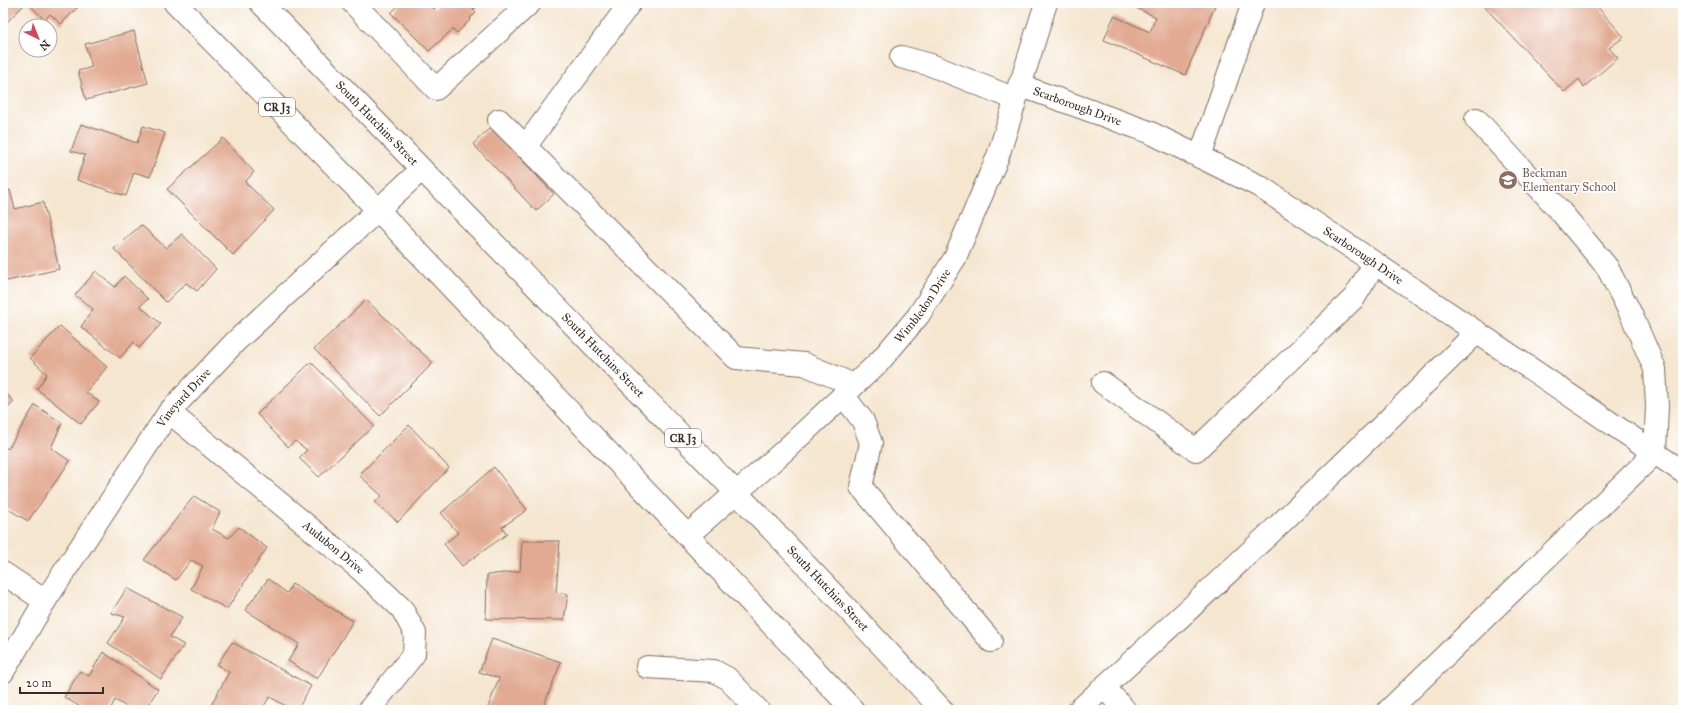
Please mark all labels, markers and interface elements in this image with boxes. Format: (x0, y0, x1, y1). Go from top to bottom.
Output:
north arrow (18, 18, 58, 58)
text: N (36, 37, 52, 53)
street label: South Hutchins Street (333, 78, 422, 169)
street label: Scarborough Drive (1031, 84, 1123, 128)
road number: CR J3 (259, 98, 295, 116)
place label: Beckman Elementary School (1522, 166, 1617, 194)
school or university icon: Beckman Elementary School (1497, 169, 1519, 191)
street label: Scarborough Drive (1321, 224, 1406, 287)
street label: Wimbledon Drive (891, 266, 953, 346)
street label: South Hutchins Street (559, 310, 648, 401)
street label: Vineyard Drive (153, 365, 214, 431)
road number: CR J3 (665, 429, 701, 447)
street label: Audubon Drive (299, 517, 367, 577)
street label: South Hutchins Street (784, 543, 872, 635)
scale bar (20, 669, 103, 695)
text: 20 m (26, 676, 52, 690)

